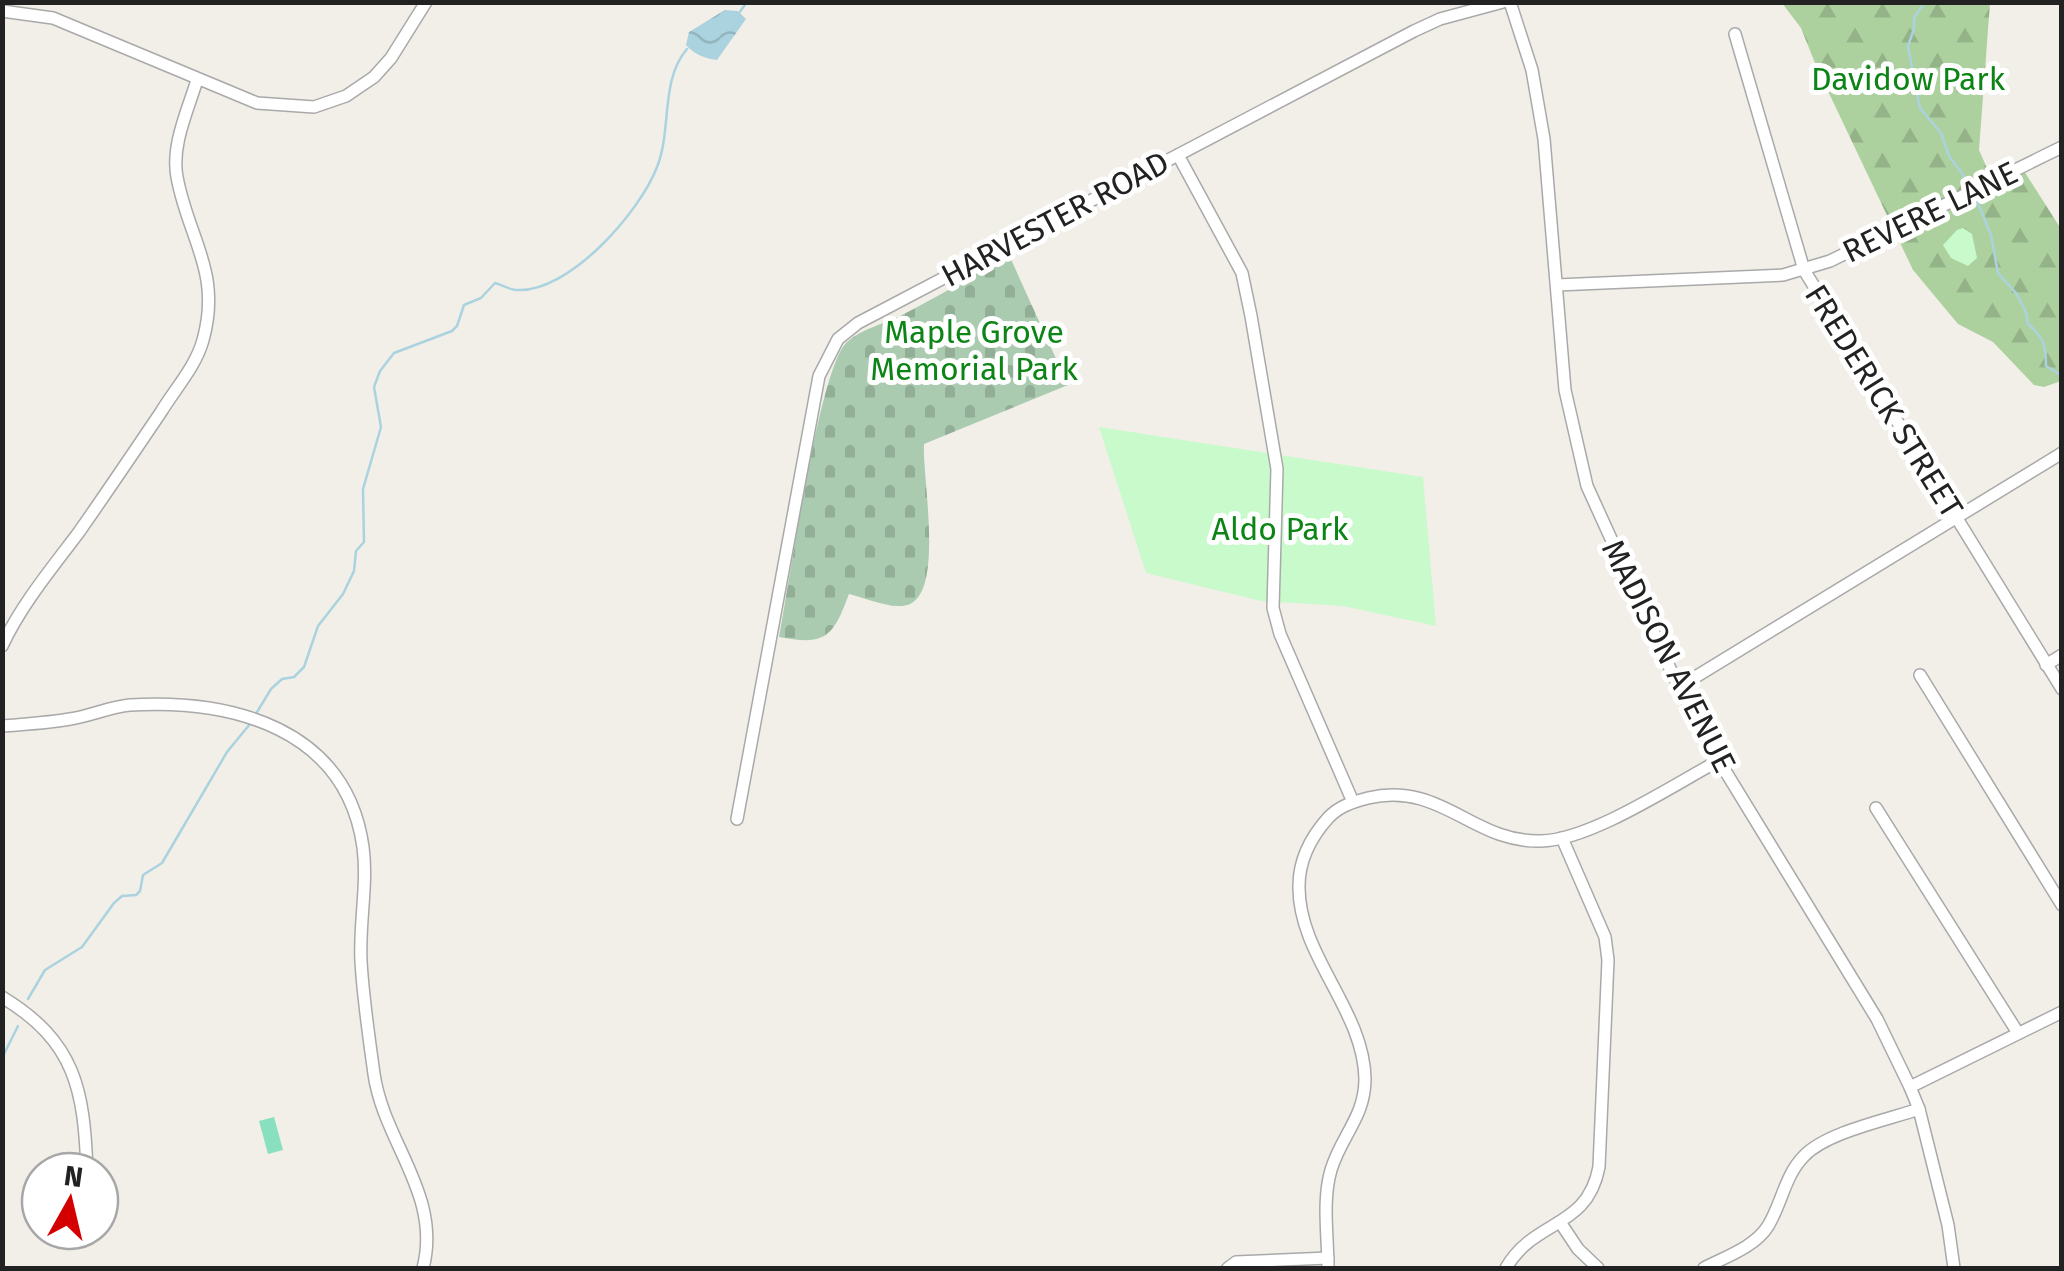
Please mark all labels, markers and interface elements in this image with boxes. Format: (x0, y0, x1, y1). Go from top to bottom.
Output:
park label: Davidow Park (1811, 60, 2006, 98)
street label: HARVESTER ROAD (935, 143, 1175, 295)
street label: REVERE LANE (1836, 153, 2024, 271)
street label: FREDERICK STREET (1797, 278, 1971, 525)
park label: Maple Grove Memorial Park (870, 313, 1078, 388)
park label: Aldo Park (1212, 510, 1349, 548)
street label: MADISON AVENUE (1594, 533, 1744, 779)
north arrow (20, 1151, 120, 1251)
text: N (62, 1159, 85, 1194)

